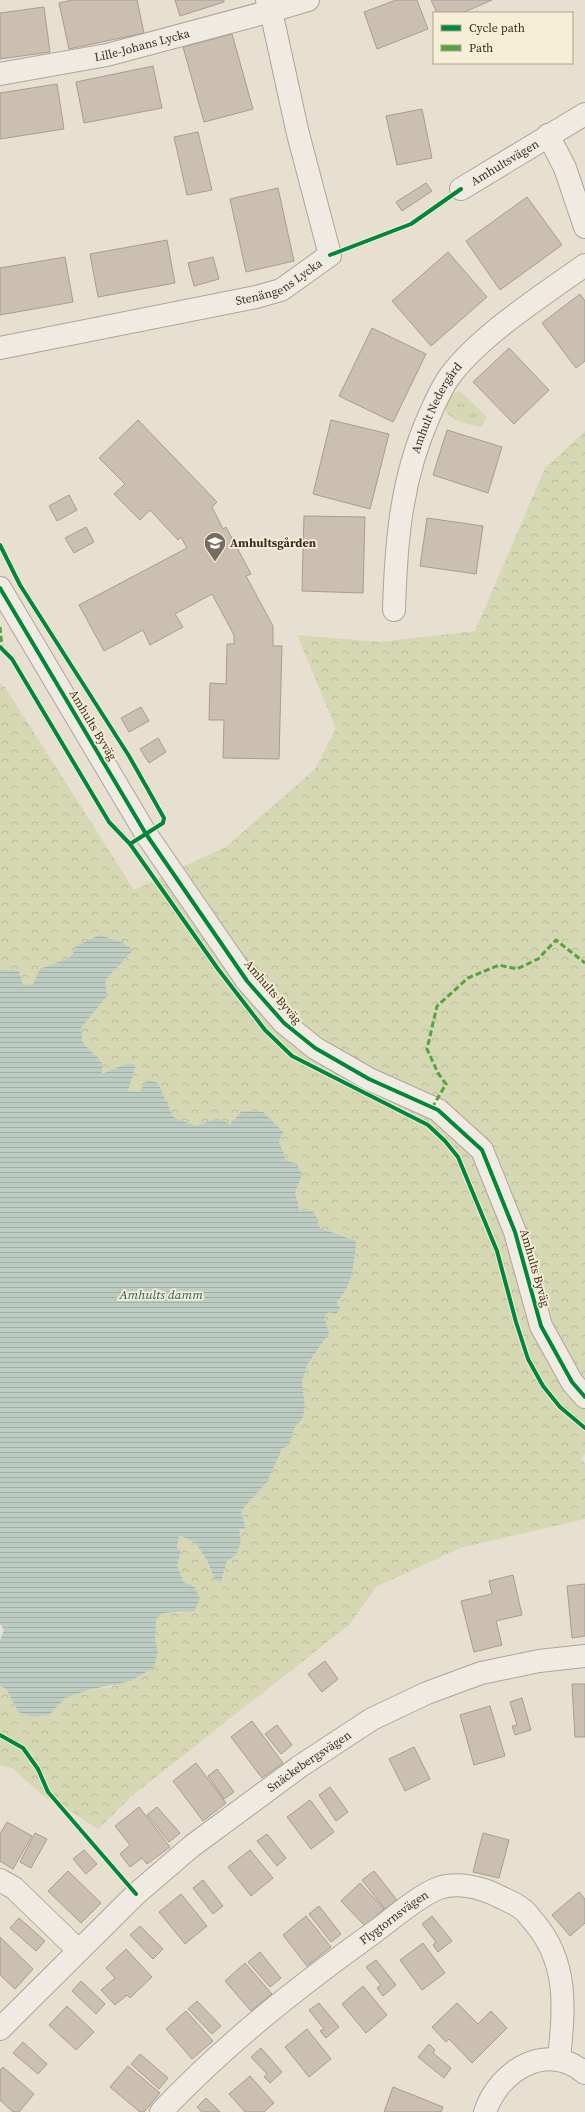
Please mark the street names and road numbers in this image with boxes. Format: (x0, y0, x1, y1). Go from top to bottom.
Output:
street label: Lille-Johans Lycka (93, 25, 192, 65)
street label: Amhultsvägen (468, 136, 542, 189)
street label: Stenängens Lycka (234, 255, 326, 309)
street label: Amhult Nedergård (408, 359, 466, 455)
street label: Amhults Byväg (65, 687, 121, 763)
street label: Amhults Byväg (241, 956, 305, 1028)
street label: Amhults Byväg (516, 1227, 554, 1309)
street label: Snäckebergsvägen (264, 1727, 354, 1796)
street label: Flygtornsvägen (356, 1887, 431, 1948)

